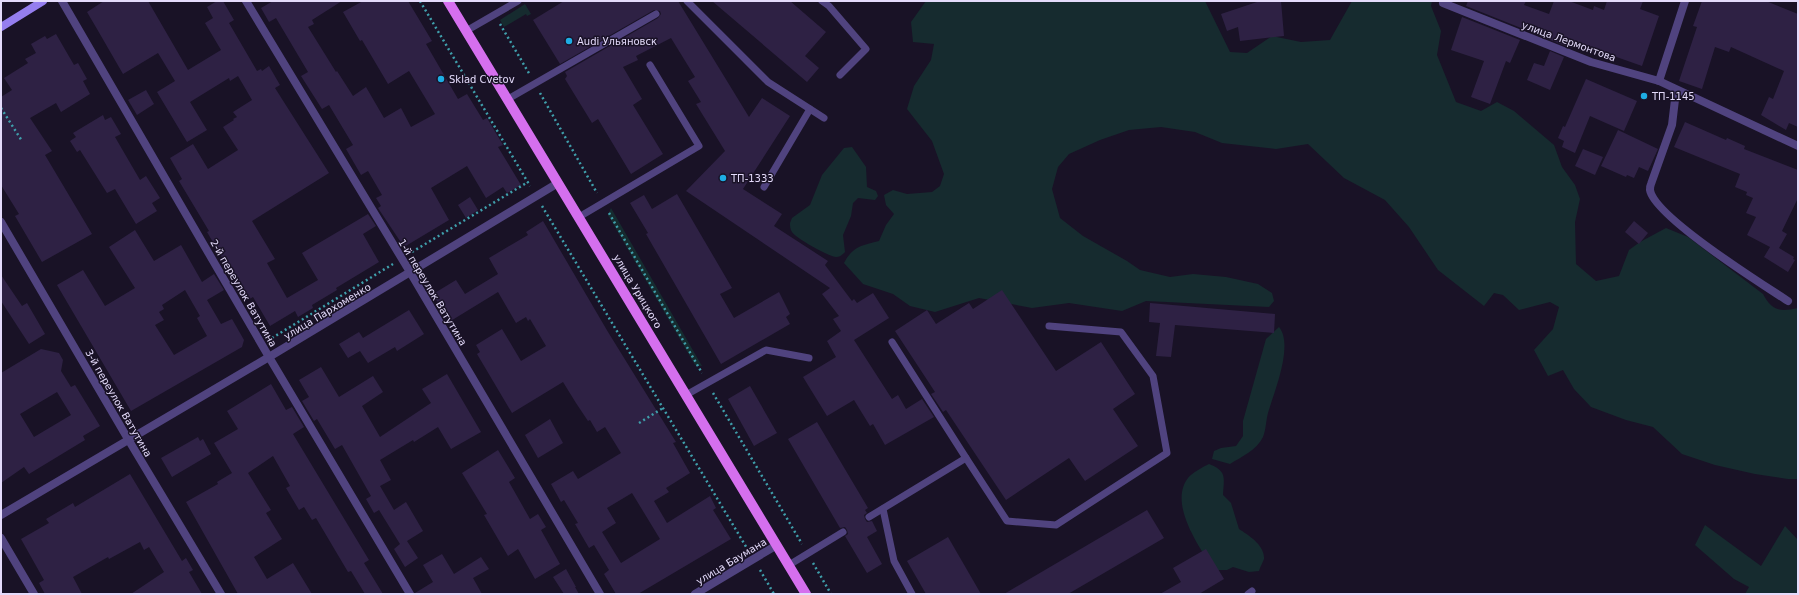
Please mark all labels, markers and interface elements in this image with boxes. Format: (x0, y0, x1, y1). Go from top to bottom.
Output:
street label: улица Лермонтова (1520, 19, 1617, 64)
marker: Audi Ульяновск (564, 36, 574, 46)
place label: Audi Ульяновск (577, 36, 657, 47)
marker: Sklad Cvetov (436, 74, 446, 84)
place label: Sklad Cvetov (449, 74, 515, 85)
marker: ТП-1145 (1639, 91, 1649, 101)
place label: ТП-1145 (1651, 91, 1695, 102)
marker: ТП-1333 (718, 173, 728, 183)
place label: ТП-1333 (730, 173, 774, 184)
street label: 1-й переулок Ватутина (396, 237, 469, 347)
street label: 2-й переулок Ватутина (208, 238, 279, 349)
street label: улица Урицкого (611, 252, 664, 330)
street label: улица Пархоменко (282, 281, 373, 342)
street label: 3-й переулок Ватутина (83, 348, 154, 459)
street label: улица Баумана (694, 536, 768, 587)

